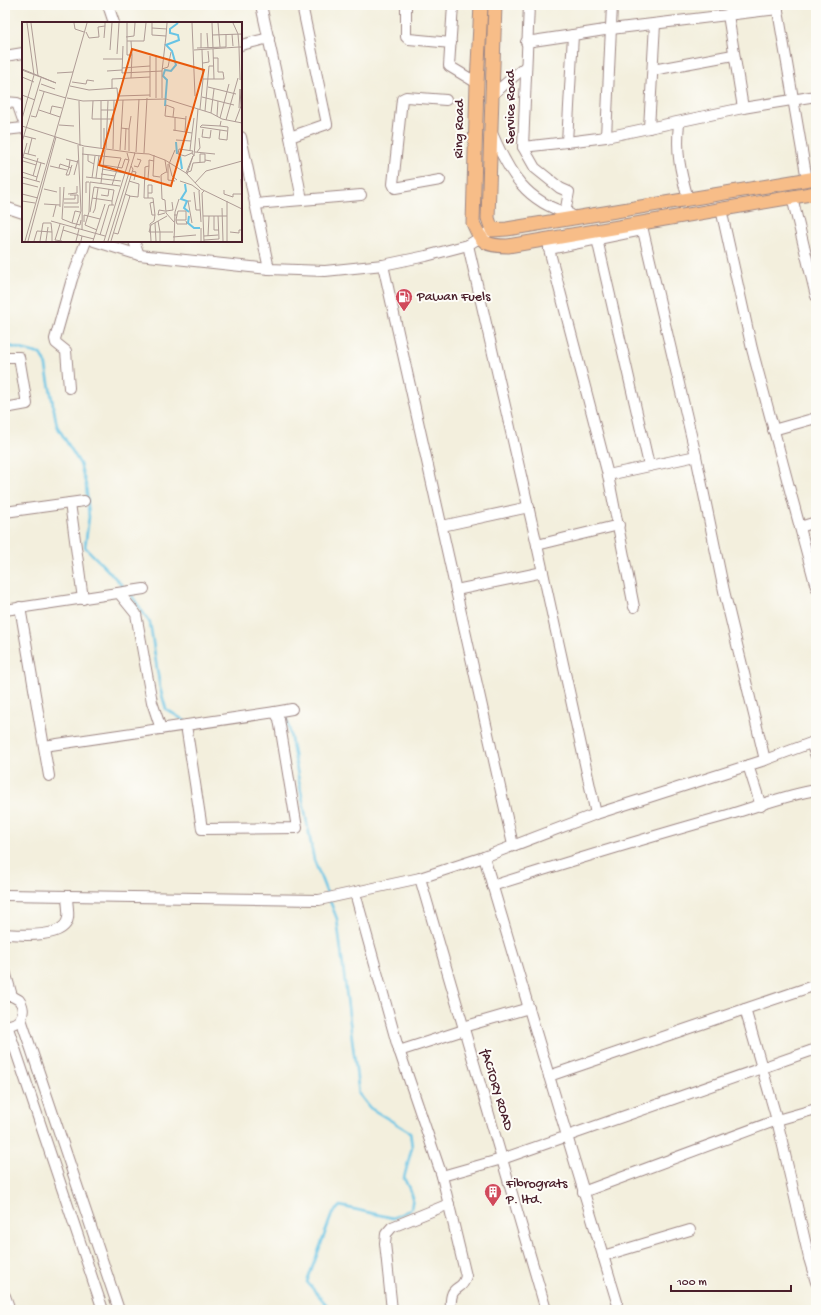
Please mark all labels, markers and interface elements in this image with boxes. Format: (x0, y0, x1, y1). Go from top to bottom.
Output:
inset map (22, 22, 242, 242)
street label: Service Road (503, 68, 520, 144)
street label: Ring Road (451, 98, 469, 159)
fuel station icon: Pawan Fuels (394, 287, 414, 312)
place label: Pawan Fuels (416, 289, 491, 306)
street label: fACTORY ROAD (475, 1046, 517, 1134)
place label: Fibrograts P. ltd. (505, 1176, 568, 1209)
building icon: Fibrograts P. ltd. (483, 1182, 503, 1207)
scale bar (671, 1267, 791, 1293)
text: 100 m (676, 1276, 707, 1290)

